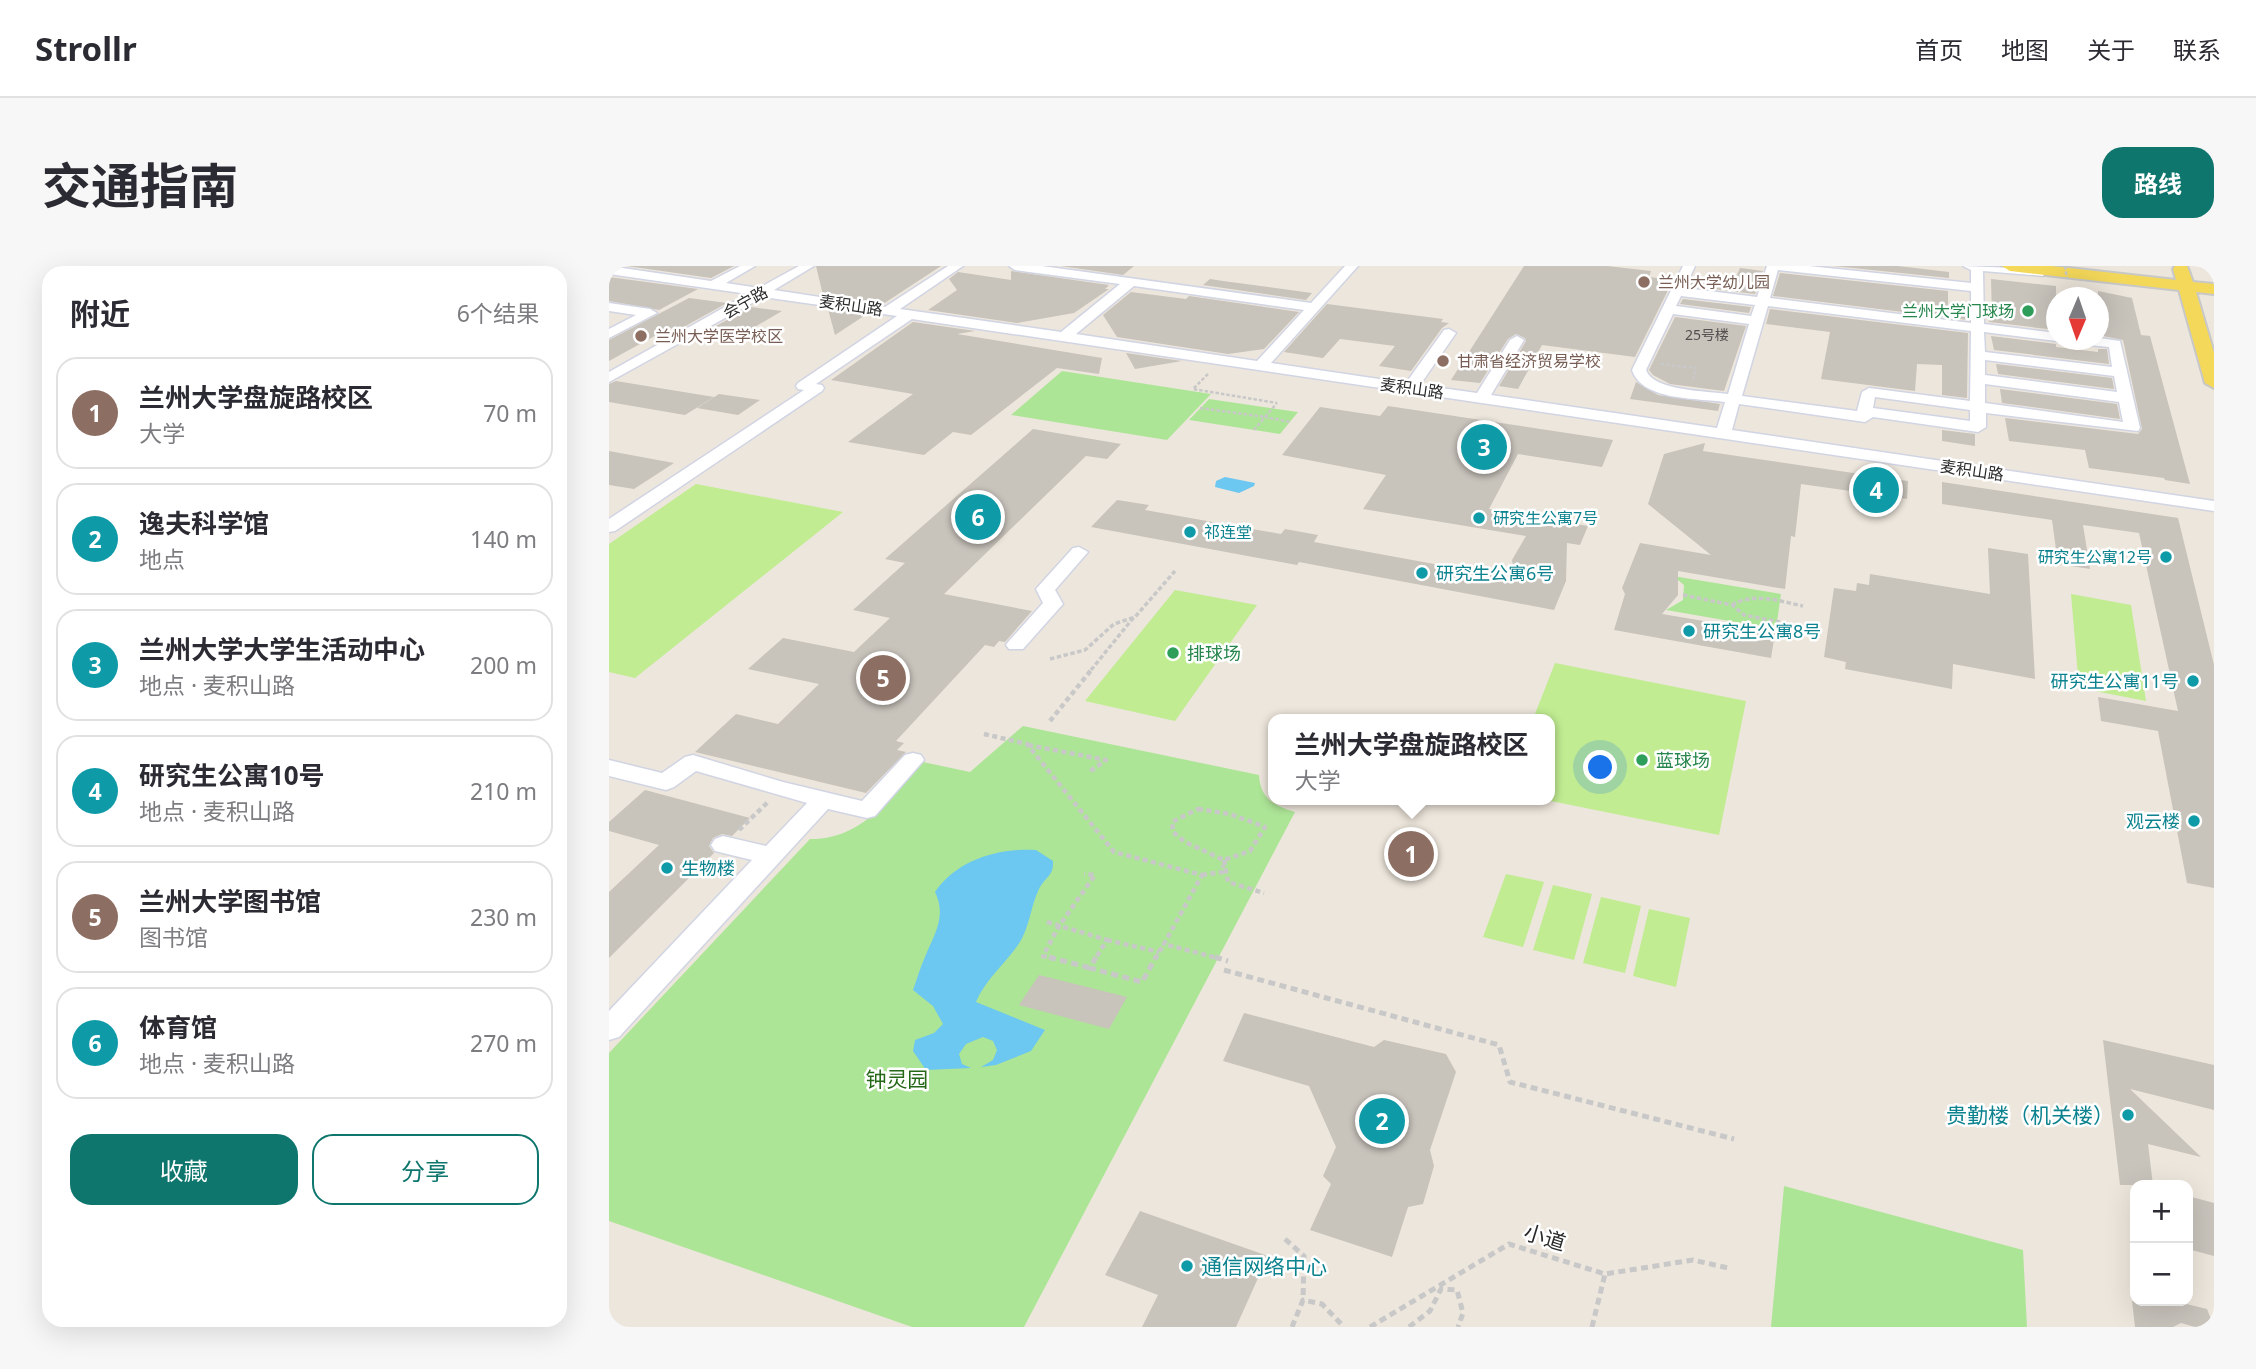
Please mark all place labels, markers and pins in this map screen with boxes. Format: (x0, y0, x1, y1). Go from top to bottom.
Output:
place label: 兰州大学幼儿园 (1658, 271, 1770, 293)
marker: 兰州大学幼儿园 (1636, 274, 1652, 290)
place label: 兰州大学门球场 (1902, 300, 2014, 322)
marker: 兰州大学门球场 (2020, 303, 2036, 319)
place label: 兰州大学医学校区 (655, 325, 783, 347)
marker: 兰州大学医学校区 (633, 328, 649, 344)
place label: 甘肃省经济贸易学校 (1457, 350, 1601, 372)
marker: 甘肃省经济贸易学校 (1435, 353, 1451, 369)
pin: 3 (1461, 421, 1507, 473)
pin: 4 (1853, 464, 1899, 516)
pin: 6 (955, 491, 1001, 543)
place label: 研究生公寓7号 (1493, 507, 1598, 529)
marker: 研究生公寓7号 (1471, 510, 1487, 526)
place label: 祁连堂 (1204, 521, 1252, 543)
marker: 祁连堂 (1182, 524, 1198, 540)
place label: 研究生公寓12号 (2038, 546, 2152, 568)
marker: 研究生公寓12号 (2158, 549, 2174, 565)
place label: 研究生公寓6号 (1436, 561, 1554, 585)
marker: 研究生公寓6号 (1414, 565, 1430, 581)
place label: 研究生公寓8号 (1703, 619, 1821, 643)
marker: 研究生公寓8号 (1681, 623, 1697, 639)
place label: 排球场 (1187, 641, 1241, 665)
marker: 排球场 (1165, 645, 1181, 661)
pin: 5 (860, 652, 906, 704)
place label: 研究生公寓11号 (2050, 669, 2179, 693)
marker: 研究生公寓11号 (2185, 673, 2201, 689)
place label: 蓝球场 (1656, 748, 1710, 772)
marker: 蓝球场 (1634, 752, 1650, 768)
place label: 观云楼 (2126, 809, 2180, 833)
marker: 观云楼 (2186, 813, 2202, 829)
pin: 1 (1388, 828, 1434, 880)
place label: 生物楼 (681, 856, 735, 880)
marker: 生物楼 (659, 860, 675, 876)
pin: 2 (1359, 1095, 1405, 1147)
place label: 贵勤楼（机关楼） (1946, 1101, 2114, 1129)
marker: 贵勤楼（机关楼） (2120, 1107, 2136, 1123)
place label: 通信网络中心 (1201, 1252, 1327, 1280)
marker: 通信网络中心 (1179, 1258, 1195, 1274)

